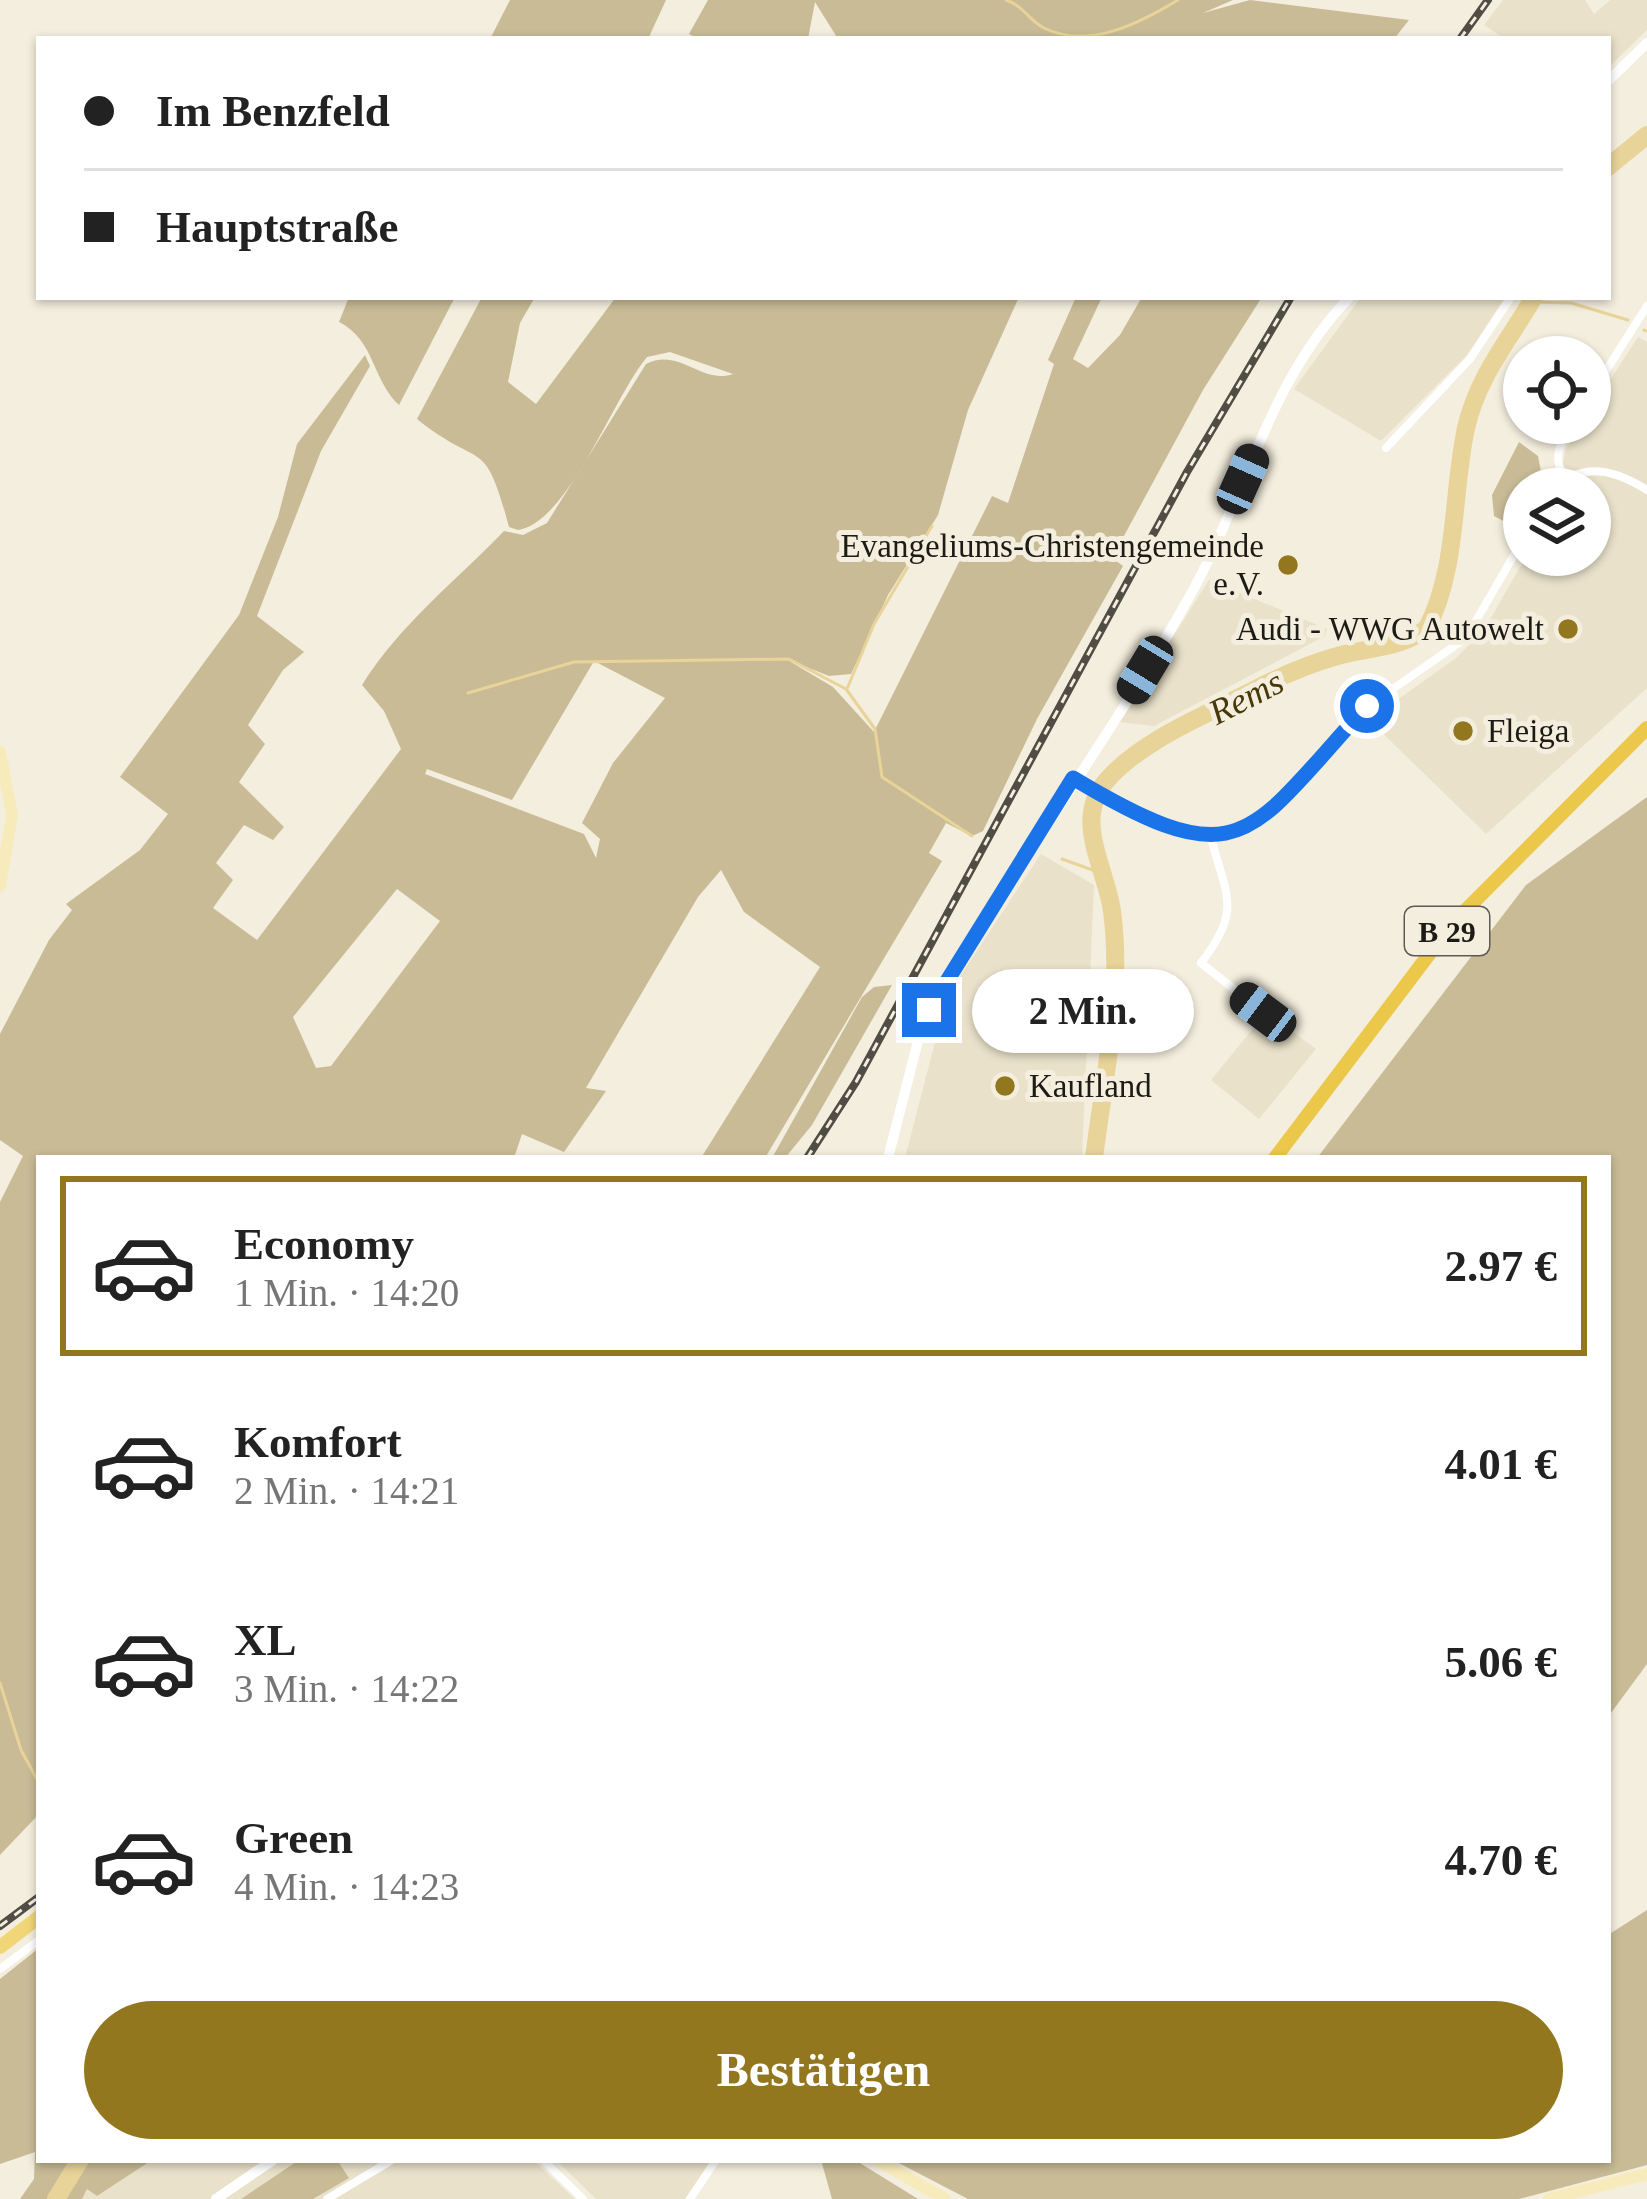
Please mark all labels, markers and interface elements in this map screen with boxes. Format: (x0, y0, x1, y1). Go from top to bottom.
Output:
text: Im Benzfeld (156, 86, 390, 136)
text: Hauptstraße (156, 202, 399, 252)
map controls (1503, 336, 1611, 576)
button: locate (1503, 336, 1611, 444)
car (1212, 439, 1274, 519)
button: layers (1503, 468, 1611, 576)
place label: Evangeliums-Christengemeinde e.V. (841, 528, 1264, 602)
marker: Evangeliums-Christengemeinde e.V. (1275, 552, 1301, 578)
place label: Audi - WWG Autowelt (1236, 611, 1544, 647)
marker: Audi - WWG Autowelt (1555, 616, 1581, 642)
car (1111, 630, 1179, 710)
water label: Rems (1201, 661, 1290, 733)
route start (1340, 679, 1394, 733)
place label: Fleiga (1487, 713, 1570, 749)
marker: Fleiga (1450, 718, 1476, 744)
road number: B 29 (1405, 907, 1489, 955)
callout: 2 Min. (971, 968, 1193, 1052)
car (1223, 976, 1303, 1048)
route end (902, 983, 956, 1037)
text: 2 Min. (1029, 989, 1137, 1032)
place label: Kaufland (1029, 1068, 1152, 1104)
marker: Kaufland (992, 1073, 1018, 1099)
icon: car (90, 1212, 198, 1320)
text: Economy (234, 1219, 414, 1269)
text: 2.97 € (1445, 1241, 1557, 1291)
text: 1 Min. · 14:20 (234, 1271, 459, 1314)
icon: car (90, 1410, 198, 1518)
text: Komfort (234, 1417, 401, 1467)
text: 4.01 € (1445, 1439, 1557, 1489)
text: 2 Min. · 14:21 (234, 1469, 459, 1512)
icon: car (90, 1608, 198, 1716)
text: XL (234, 1615, 297, 1665)
text: 5.06 € (1445, 1637, 1557, 1687)
text: 3 Min. · 14:22 (234, 1667, 459, 1710)
icon: car (90, 1806, 198, 1914)
text: Green (234, 1813, 353, 1863)
text: 4.70 € (1445, 1835, 1557, 1885)
text: 4 Min. · 14:23 (234, 1865, 459, 1908)
button: Bestätigen (84, 2001, 1563, 2139)

